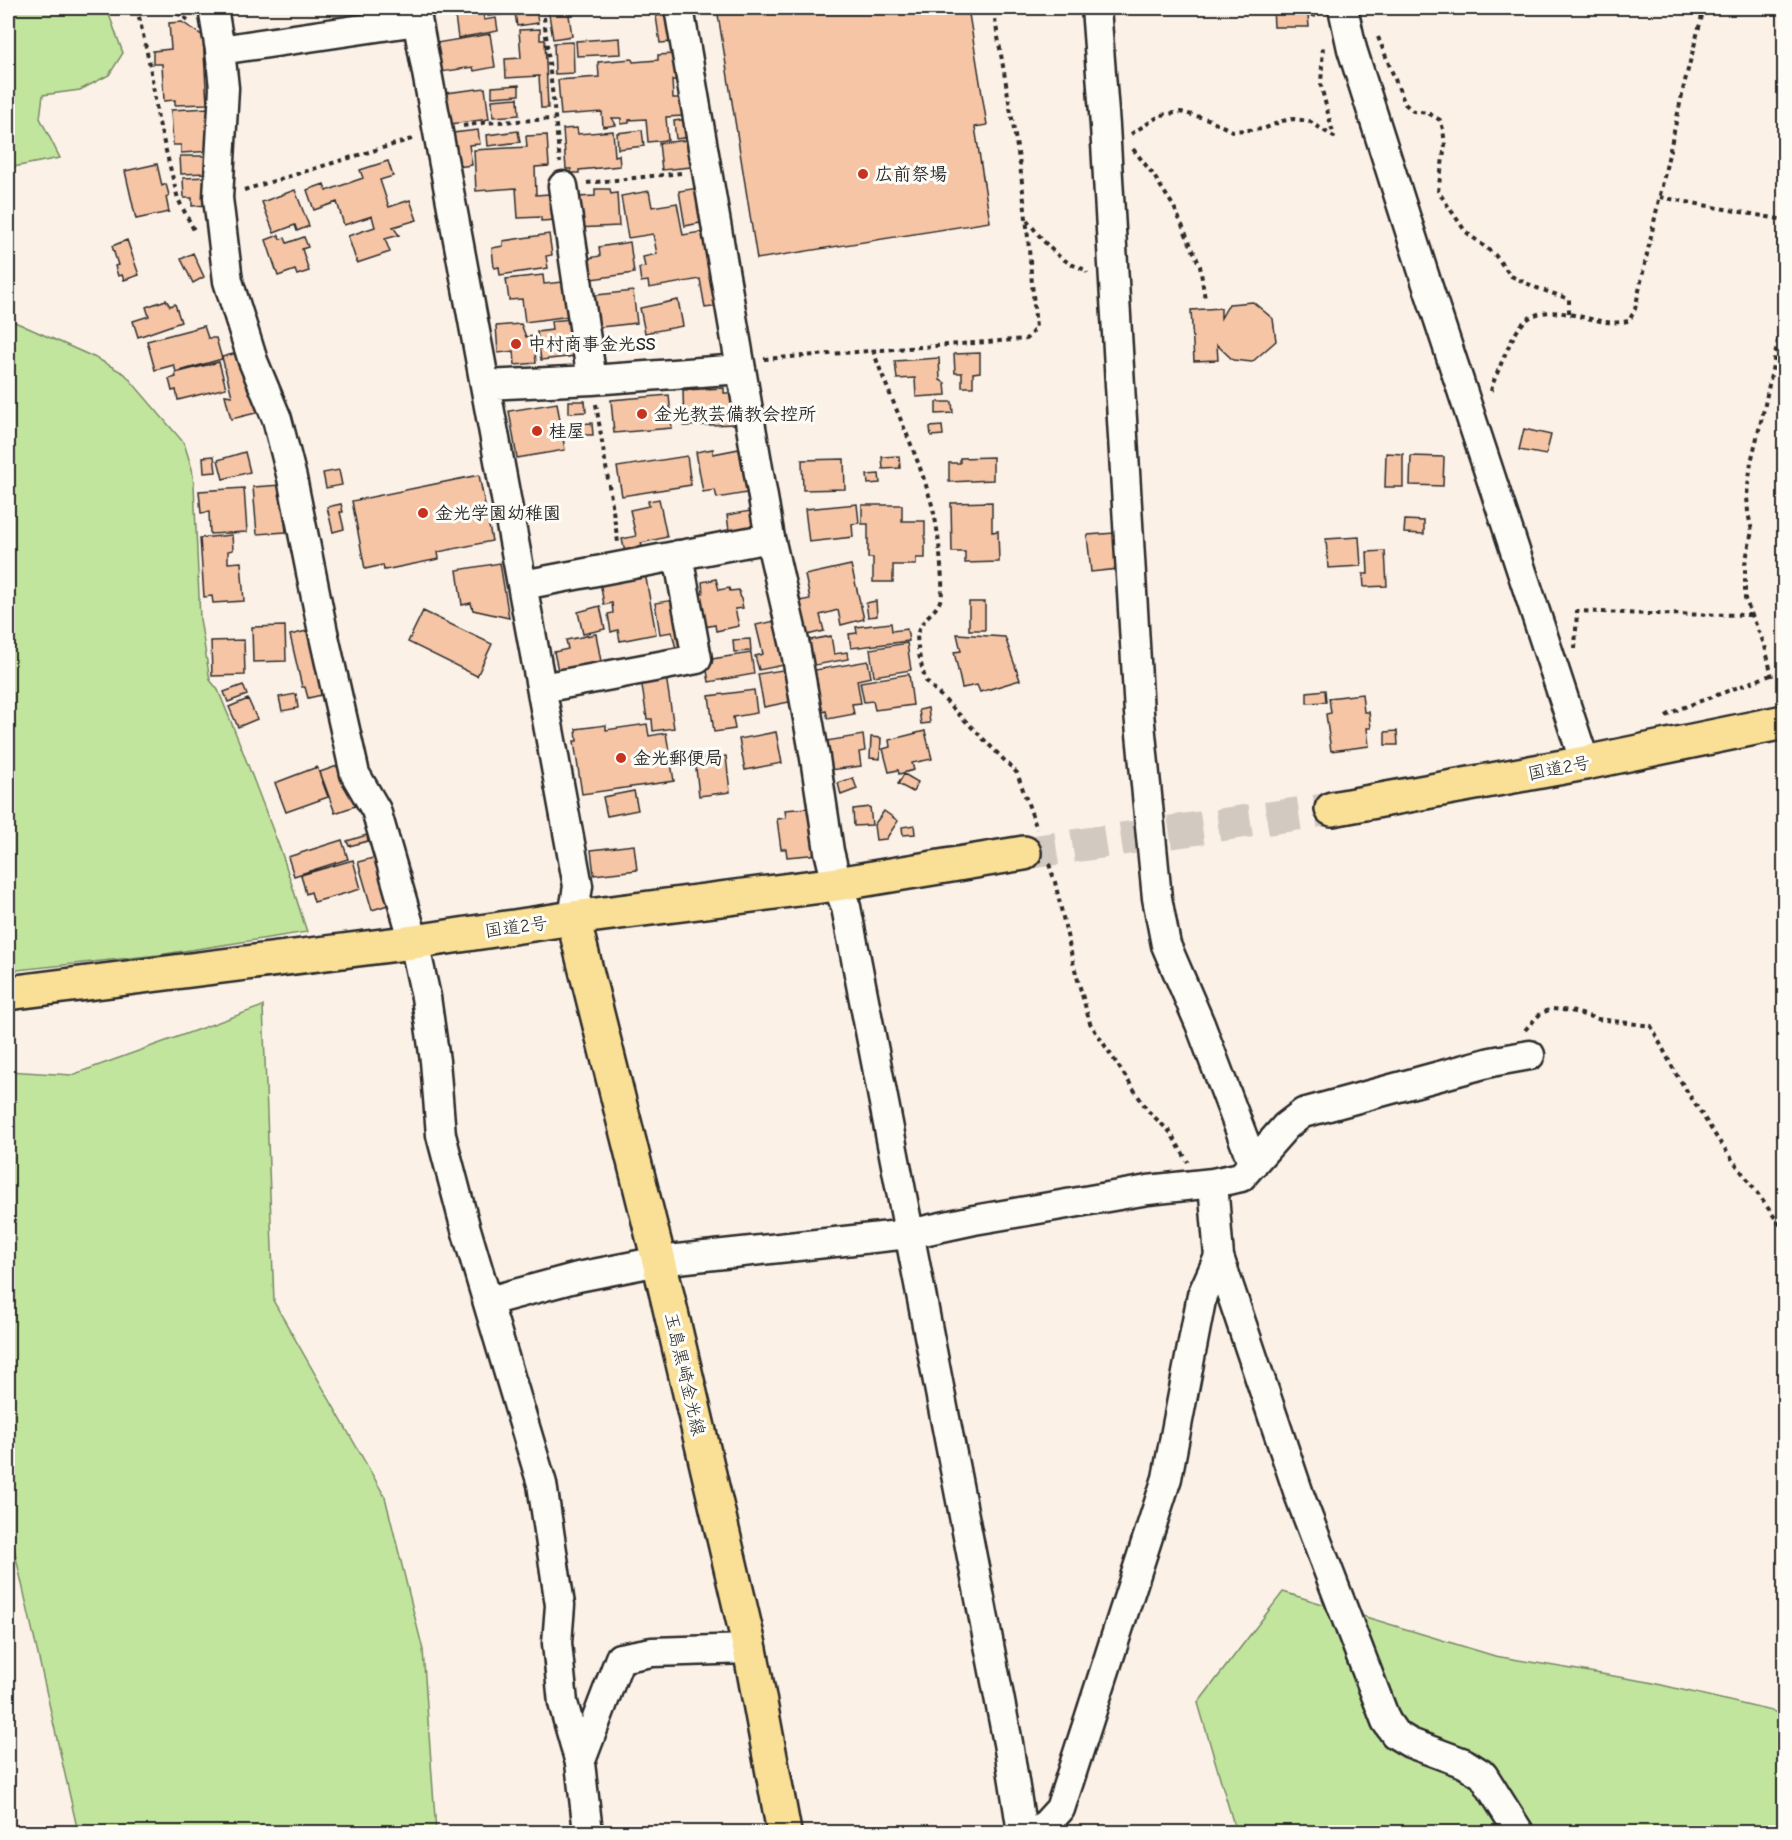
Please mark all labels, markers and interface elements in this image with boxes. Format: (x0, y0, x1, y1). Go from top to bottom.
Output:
place label: 広前祭場 (875, 164, 947, 185)
marker: 広前祭場 (856, 167, 870, 181)
place label: 中村商事金光SS (528, 334, 656, 355)
marker: 中村商事金光SS (509, 337, 523, 351)
place label: 金光教芸備教会控所 (654, 404, 816, 425)
marker: 金光教芸備教会控所 (635, 407, 649, 421)
place label: 桂屋 (549, 421, 585, 442)
marker: 桂屋 (530, 424, 544, 438)
place label: 金光学園幼稚園 (435, 503, 561, 524)
marker: 金光学園幼稚園 (416, 506, 430, 520)
place label: 金光郵便局 (633, 748, 723, 769)
marker: 金光郵便局 (614, 751, 628, 765)
street label: 国道2号 (1526, 752, 1592, 785)
street label: 国道2号 (483, 913, 549, 942)
street label: 玉島黒崎金光線 (660, 1310, 709, 1438)

